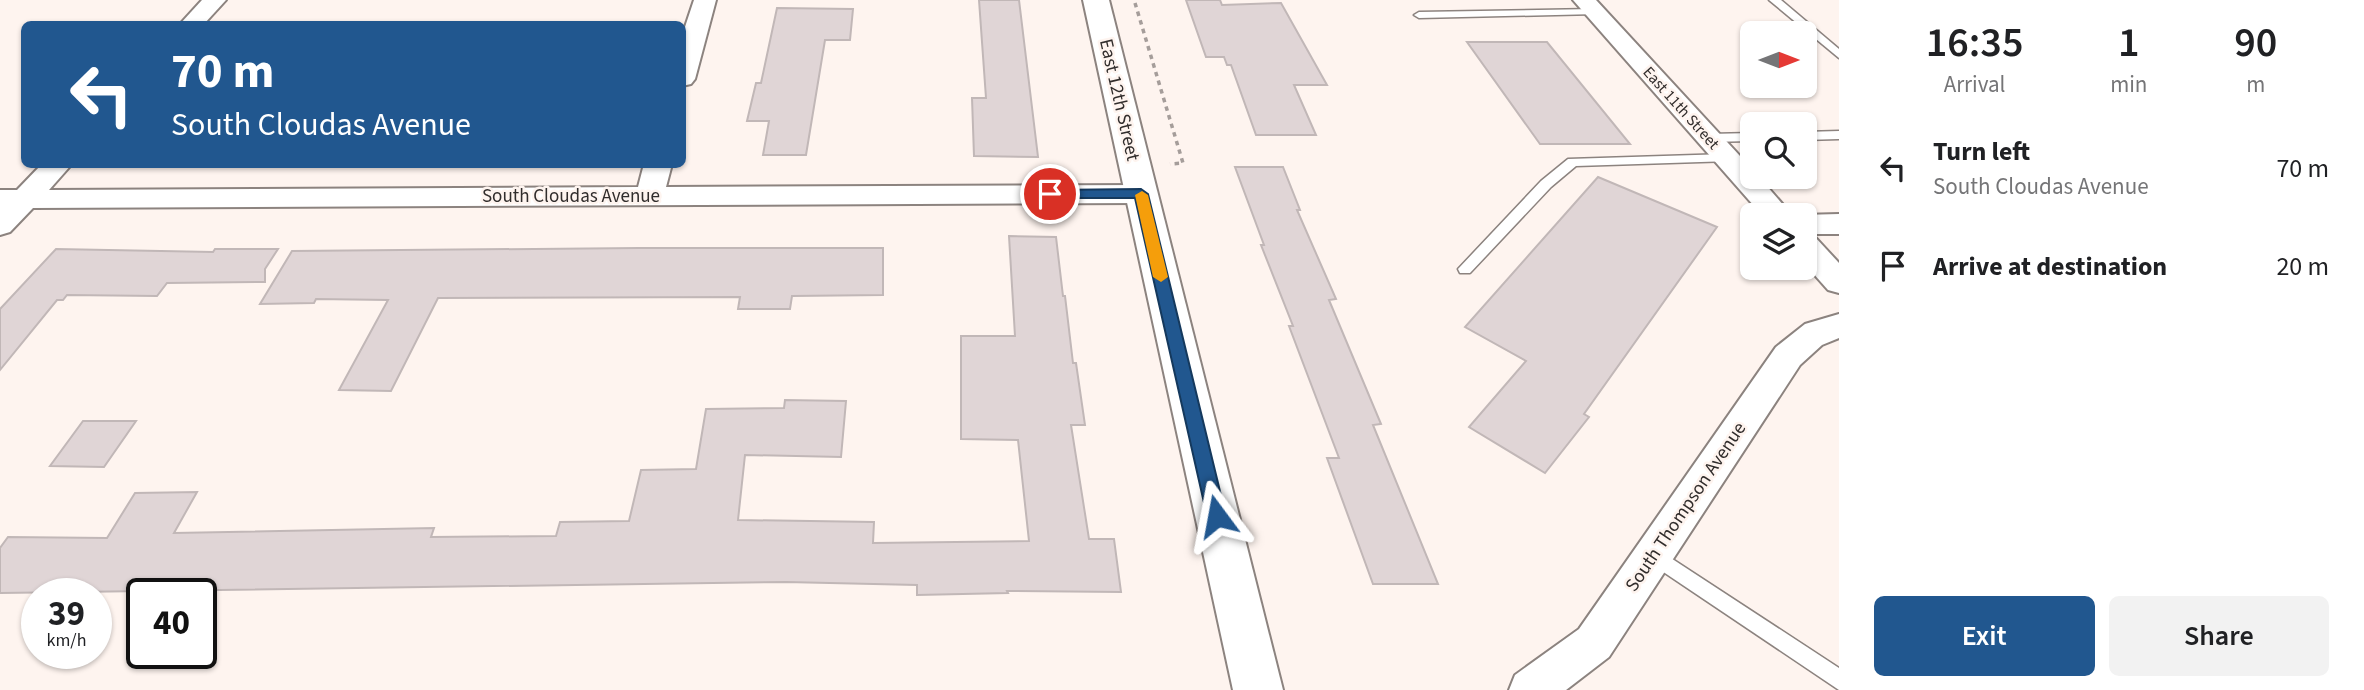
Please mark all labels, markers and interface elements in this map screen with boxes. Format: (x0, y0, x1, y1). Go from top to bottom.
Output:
text: 16:35 (1926, 13, 2023, 73)
text: 1 (2118, 13, 2140, 73)
text: 90 (2234, 13, 2277, 73)
north arrow (1740, 21, 1816, 98)
map controls (1740, 21, 1817, 280)
street label: East 12th Street (1092, 36, 1146, 164)
text: 70 m (171, 37, 275, 107)
icon: left (56, 49, 147, 140)
street label: East 11th Street (1638, 62, 1725, 155)
text: Arrival (1944, 68, 2006, 101)
text: min (2110, 68, 2147, 101)
text: m (2246, 68, 2265, 101)
text: South Cloudas Avenue (171, 102, 471, 148)
button: search (1740, 112, 1817, 189)
text: Turn left (1933, 133, 2030, 170)
icon: left (1874, 149, 1912, 187)
text: 70 m (2276, 150, 2329, 187)
pin (1020, 164, 1080, 224)
text: South Cloudas Avenue (1933, 170, 2149, 203)
icon: arrive (1031, 175, 1069, 213)
street label: South Cloudas Avenue (482, 183, 660, 210)
button: layers (1740, 203, 1817, 280)
icon: arrive (1874, 247, 1912, 285)
text: Arrive at destination (1933, 248, 2167, 285)
text: 20 m (2276, 248, 2329, 285)
street label: South Thompson Avenue (1619, 417, 1753, 597)
position arrow (1180, 479, 1254, 553)
speed limit sign: 40 (126, 578, 217, 669)
text: 39 (48, 589, 85, 639)
button: Exit (1874, 596, 2095, 676)
button: Share (2109, 596, 2329, 676)
text: km/h (47, 628, 86, 653)

